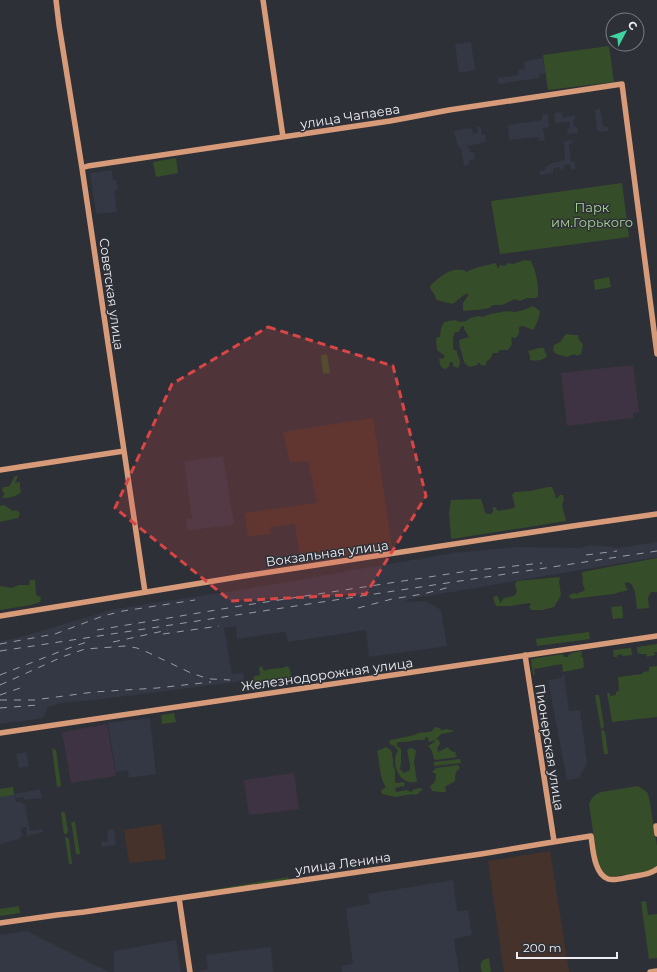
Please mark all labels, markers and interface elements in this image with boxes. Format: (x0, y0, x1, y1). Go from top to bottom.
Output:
north arrow (605, 12, 645, 52)
text: С (625, 18, 640, 33)
street label: улица Чапаева (298, 100, 401, 132)
park label: Парк им.Горького (551, 199, 633, 230)
street label: Советская улица (96, 237, 128, 351)
street label: Вокзальная улица (265, 536, 389, 570)
street label: Железнодорожная улица (240, 654, 414, 694)
street label: Пионерская улица (532, 683, 568, 811)
street label: улица Ленина (293, 848, 392, 878)
scale bar (517, 934, 617, 960)
text: 200 m (523, 940, 562, 955)

